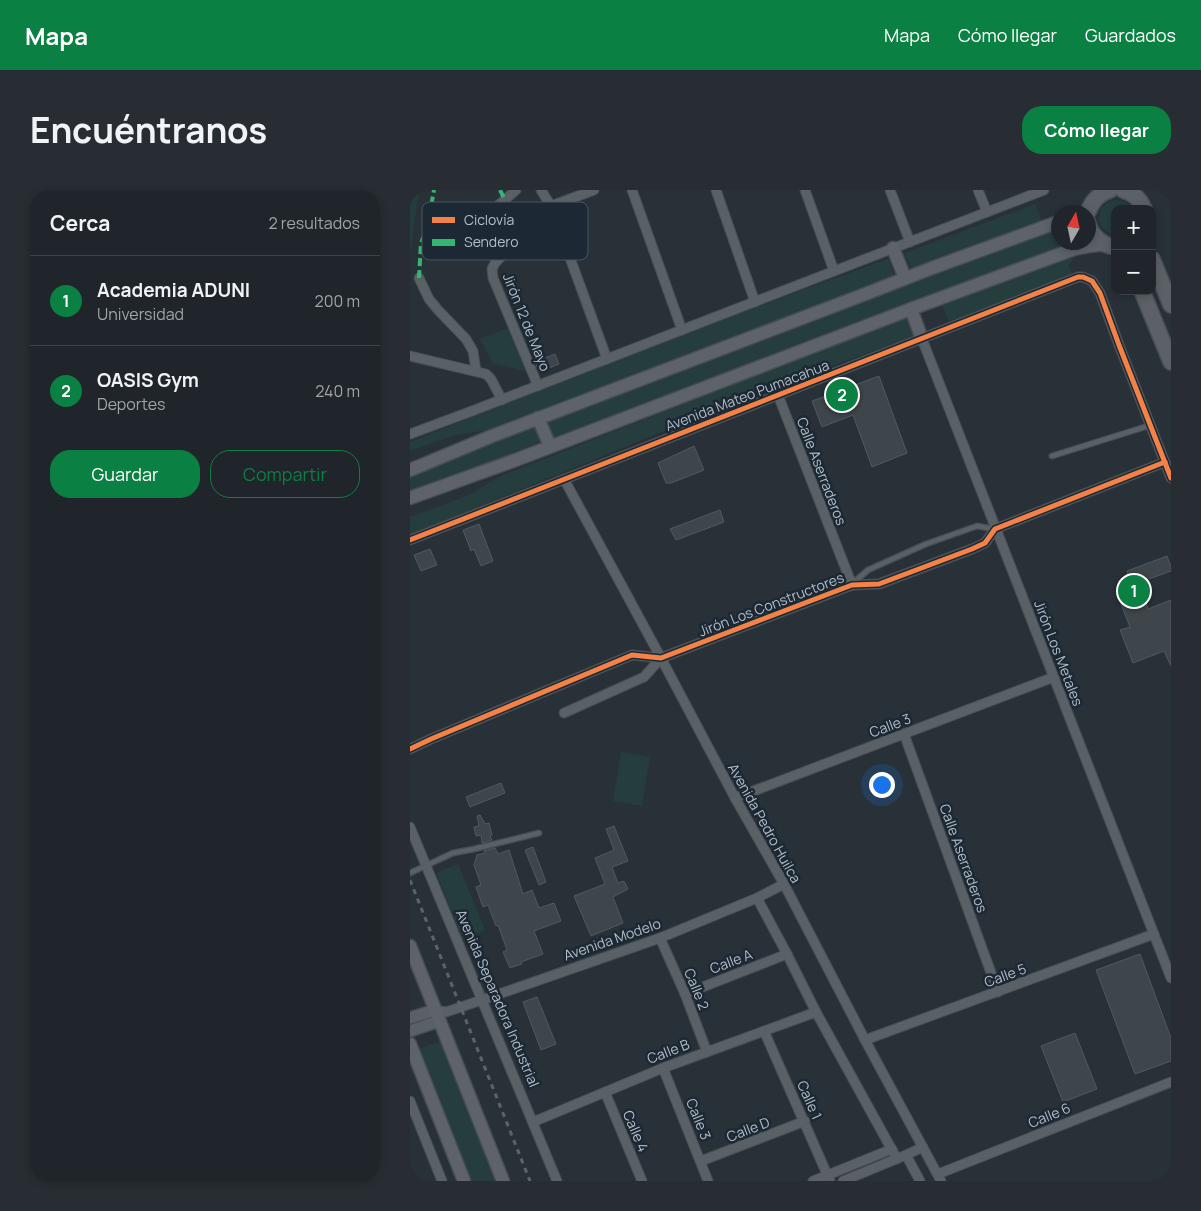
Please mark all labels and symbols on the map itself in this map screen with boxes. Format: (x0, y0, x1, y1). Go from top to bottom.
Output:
legend (422, 202, 588, 260)
north arrow (1051, 205, 1096, 250)
text: Ciclovía (464, 210, 514, 229)
text: Sendero (464, 232, 519, 251)
street label: Jirón 12 de Mayo (499, 270, 555, 374)
street label: Avenida Mateo Pumacahua (662, 355, 832, 435)
pin: 2 (826, 376, 858, 414)
street label: Calle Aserraderos (793, 414, 851, 528)
street label: Jirón Los Constructores (696, 567, 846, 641)
pin: 1 (1118, 572, 1150, 610)
street label: Jirón Los Metales (1030, 597, 1088, 709)
street label: Calle 3 (866, 708, 914, 742)
street label: Avenida Pedro Huilca (724, 760, 806, 886)
your location (869, 772, 895, 798)
street label: Calle Aserraderos (936, 801, 992, 915)
street label: Avenida Separadora Industrial (452, 906, 544, 1090)
street label: Avenida Modelo (561, 913, 663, 965)
street label: Calle A (707, 944, 755, 978)
street label: Calle 5 (981, 959, 1029, 991)
street label: Calle 2 (680, 965, 714, 1013)
street label: Calle B (644, 1034, 692, 1068)
street label: Calle 1 (793, 1078, 827, 1122)
street label: Calle 3 (682, 1095, 716, 1143)
street label: Calle 6 (1025, 1098, 1073, 1132)
street label: Calle 4 (619, 1107, 653, 1155)
street label: Calle D (724, 1112, 772, 1146)

